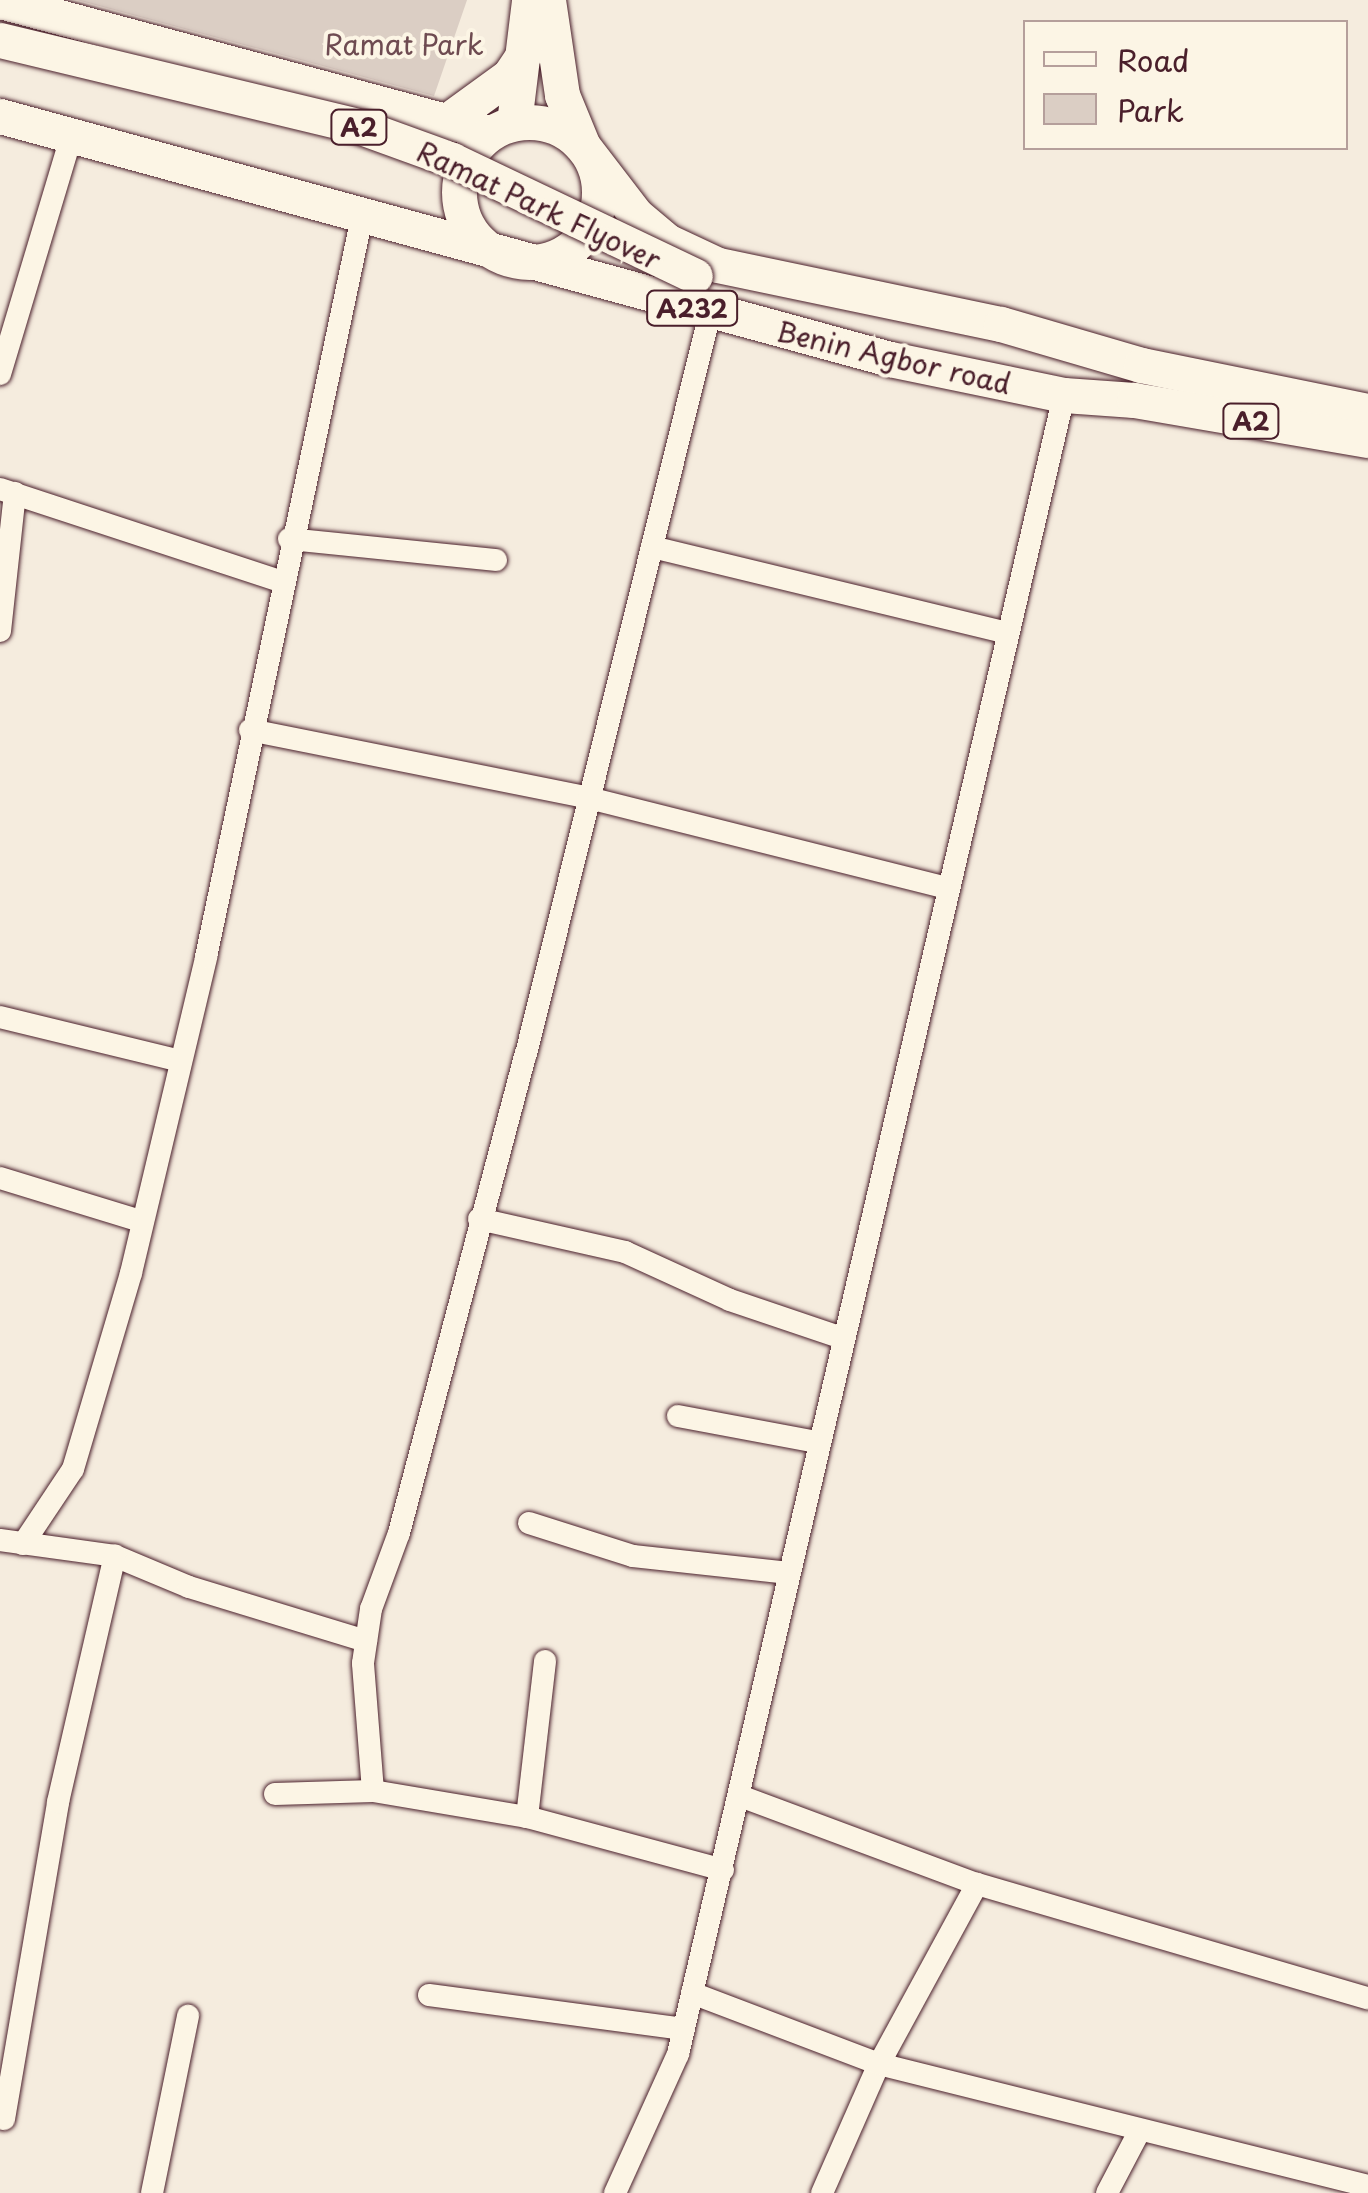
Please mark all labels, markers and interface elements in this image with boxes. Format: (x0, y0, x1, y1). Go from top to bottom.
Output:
legend (1023, 20, 1348, 150)
park label: Ramat Park (323, 27, 485, 61)
text: Road (1117, 37, 1190, 82)
text: Park (1117, 87, 1184, 132)
road number: A2 (329, 107, 389, 147)
street label: Ramat Park Flyover (411, 133, 667, 277)
road number: A232 (644, 288, 740, 328)
street label: Benin Agbor road (774, 314, 1014, 400)
road number: A2 (1221, 401, 1281, 441)

